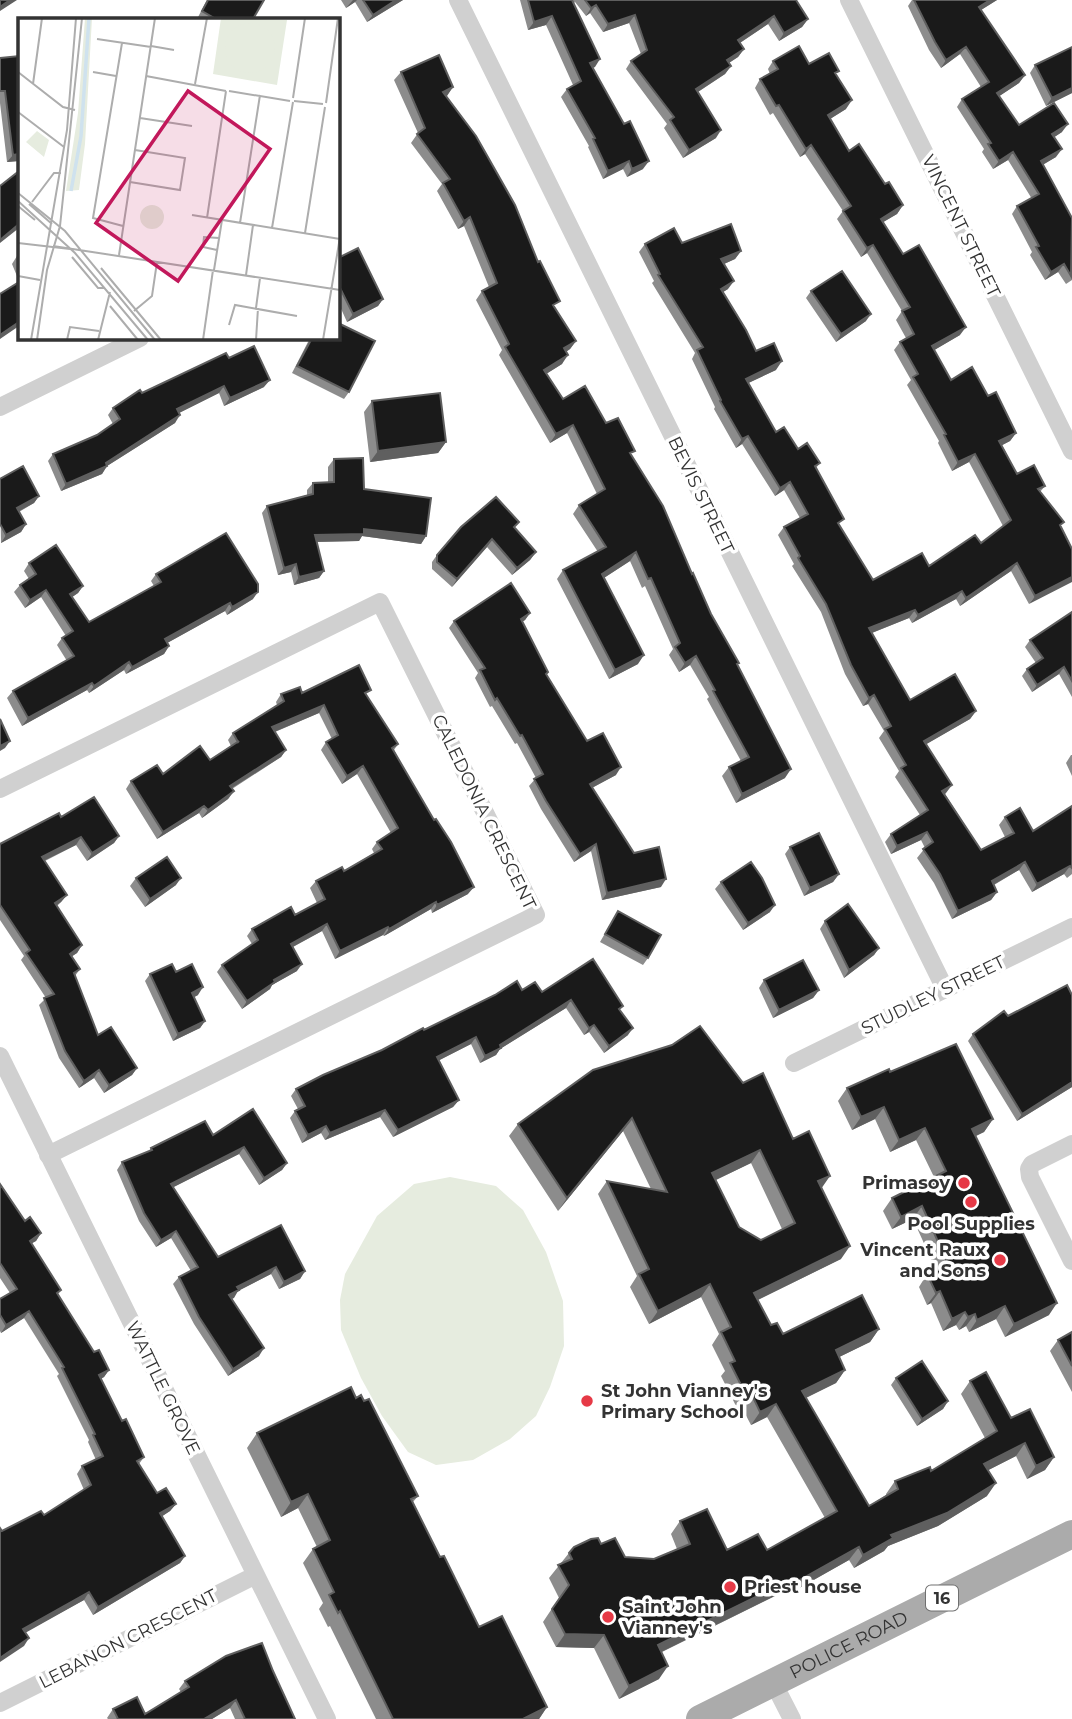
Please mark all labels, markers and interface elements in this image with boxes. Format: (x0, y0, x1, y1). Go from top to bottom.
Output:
inset map (18, 18, 340, 340)
street label: VINCENT STREET (917, 151, 1005, 301)
street label: BEVIS STREET (663, 433, 739, 558)
street label: CALEDONIA CRESCENT (427, 711, 541, 914)
street label: STUDLEY STREET (857, 950, 1009, 1039)
place label: Primasoy (862, 1172, 950, 1194)
marker: Primasoy (956, 1175, 972, 1191)
marker: Pool Supplies (963, 1194, 979, 1210)
place label: Pool Supplies (907, 1213, 1035, 1235)
place label: Vincent Raux and Sons (859, 1239, 986, 1282)
marker: Vincent Raux and Sons (992, 1252, 1008, 1268)
street label: WATTLE GROVE (121, 1318, 205, 1458)
place label: St John Vianney's Primary School (601, 1380, 768, 1423)
marker: St John Vianney's Primary School (579, 1393, 595, 1409)
place label: Priest house (744, 1576, 862, 1598)
marker: Priest house (722, 1579, 738, 1595)
street label: LEBANON CRESCENT (35, 1584, 221, 1693)
road number: 16 (926, 1586, 958, 1610)
place label: Saint John Vianney's (621, 1596, 722, 1639)
street label: POLICE ROAD (786, 1606, 911, 1684)
marker: Saint John Vianney's (600, 1609, 616, 1625)

